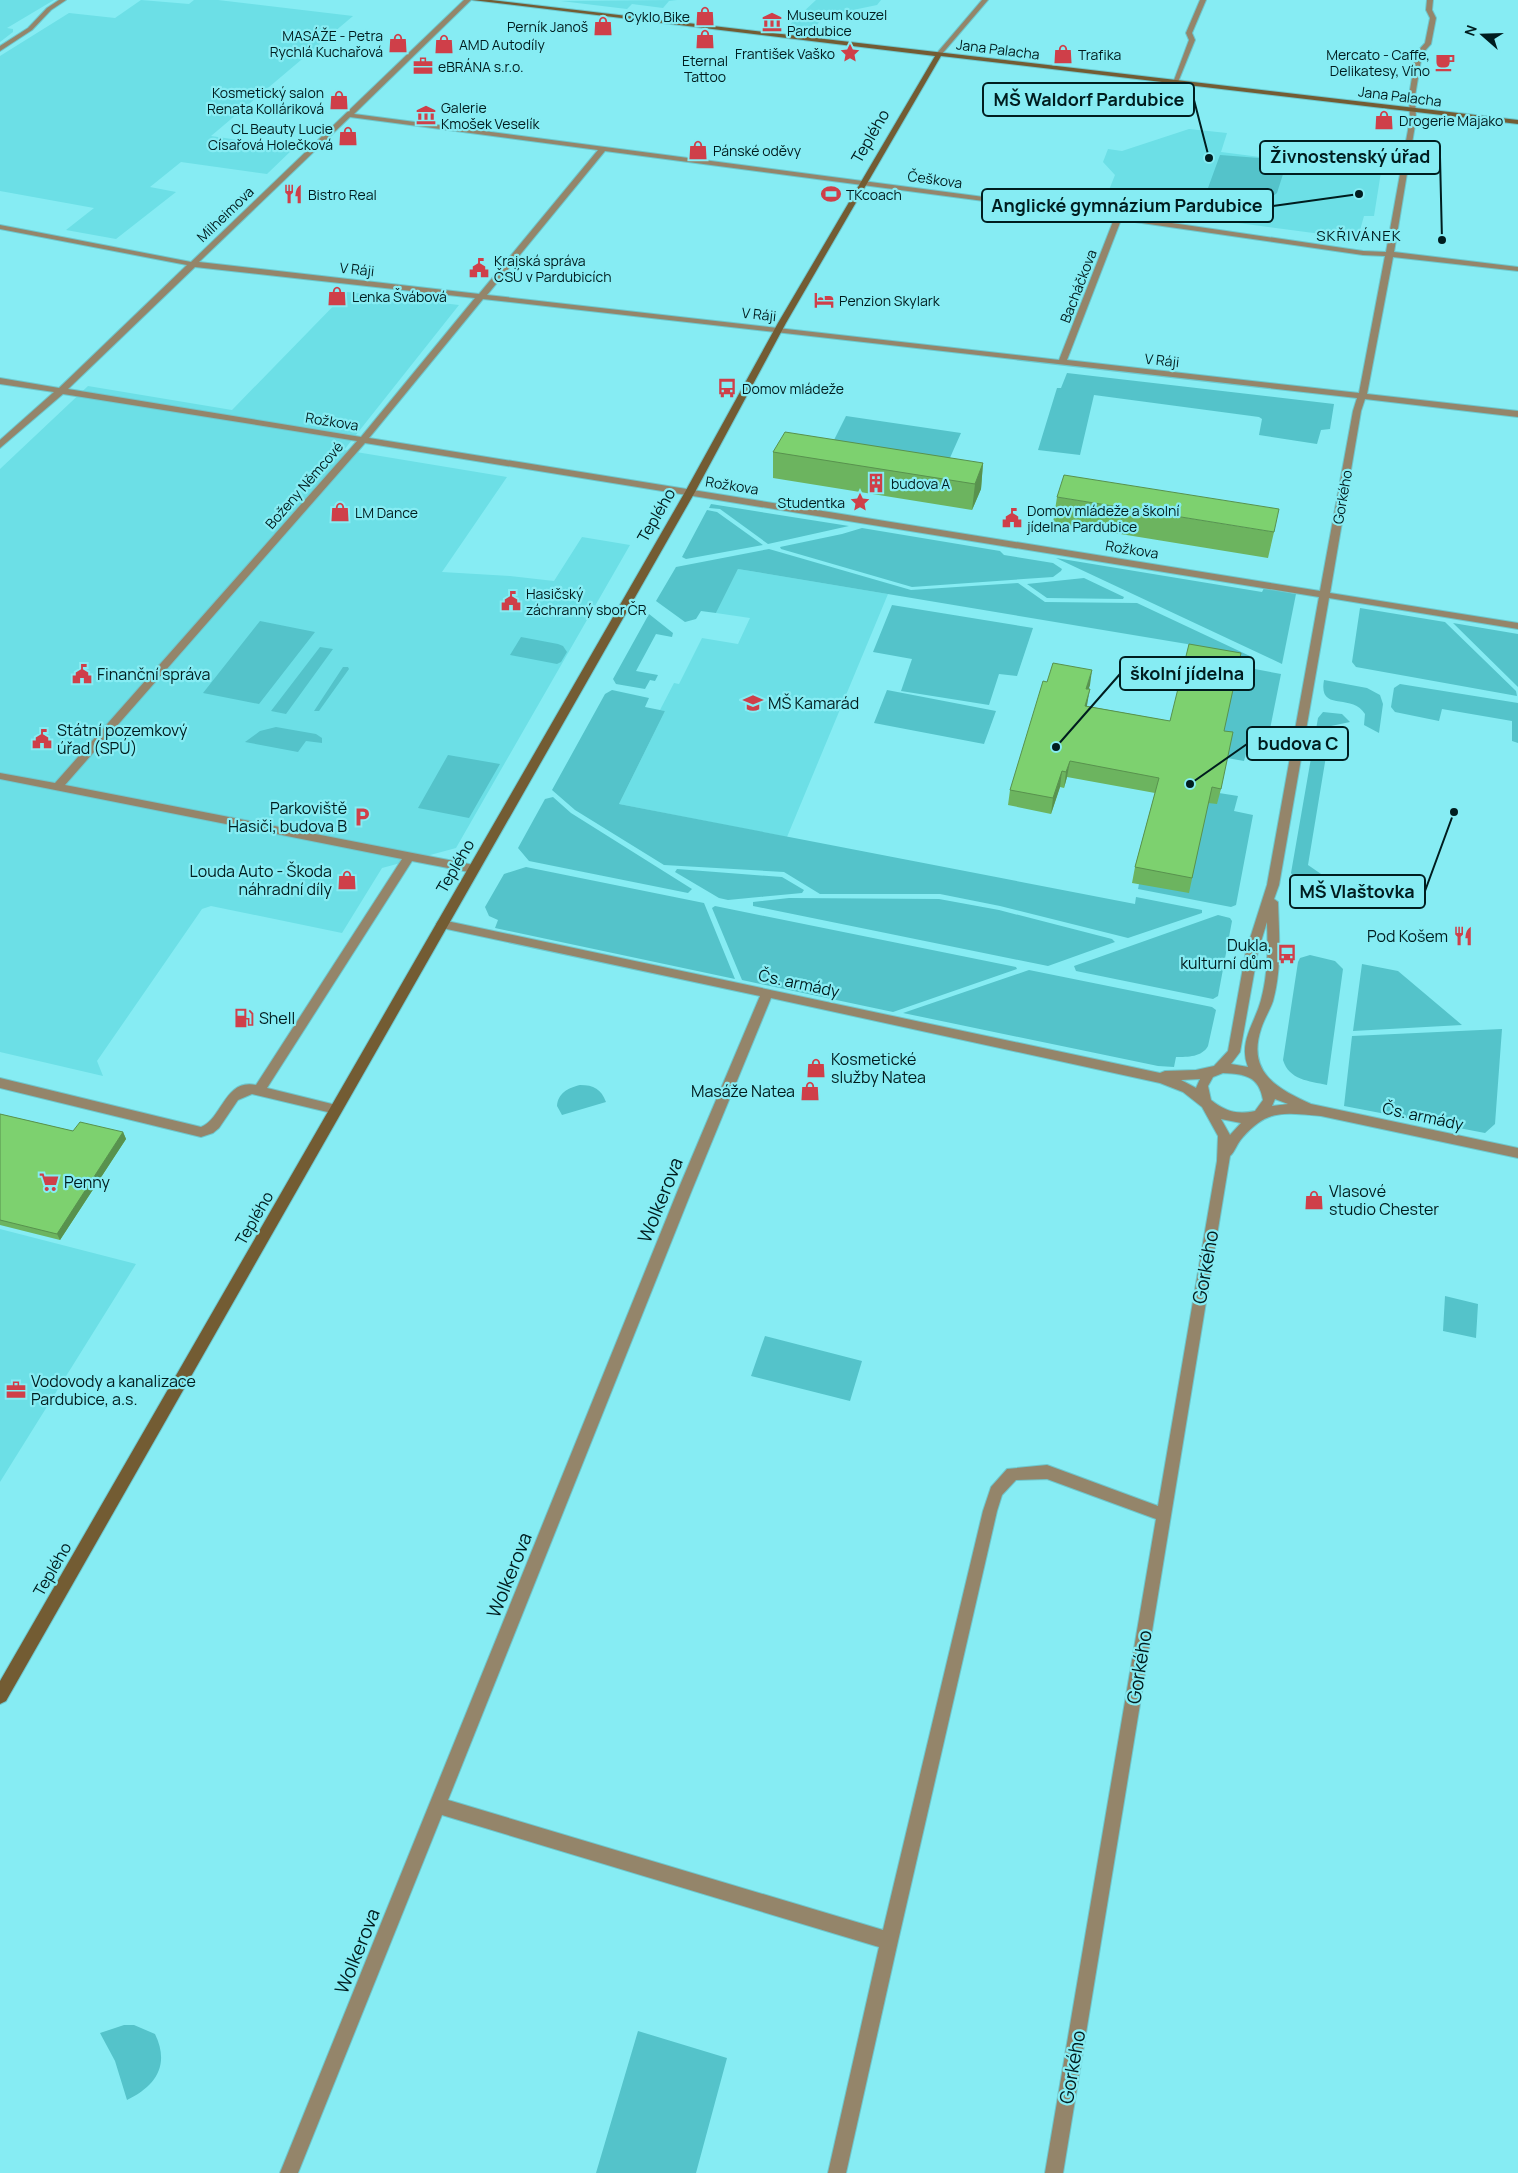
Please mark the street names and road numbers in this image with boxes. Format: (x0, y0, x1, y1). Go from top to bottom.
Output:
street label: Jana Palacha (955, 34, 1041, 64)
street label: Jana Palacha (1357, 81, 1443, 111)
street label: Teplého (846, 105, 894, 167)
street label: Češkova (907, 166, 963, 192)
street label: Milheimova (192, 182, 258, 246)
street label: Bacháčkova (1055, 247, 1101, 325)
street label: V Ráji (339, 258, 375, 280)
street label: V Ráji (741, 303, 777, 325)
street label: V Ráji (1144, 349, 1180, 371)
street label: Rožkova (304, 407, 360, 435)
street label: Boženy Němcové (261, 437, 347, 533)
street label: Gorkého (1328, 468, 1356, 526)
street label: Rožkova (704, 471, 760, 499)
street label: Teplého (632, 484, 680, 546)
street label: Rožkova (1104, 535, 1160, 563)
street label: Teplého (431, 835, 479, 897)
street label: Čs. armády (757, 964, 842, 1002)
street label: Čs. armády (1381, 1097, 1466, 1135)
street label: Wolkerova (631, 1153, 689, 1247)
street label: Teplého (230, 1187, 278, 1249)
street label: Gorkého (1186, 1228, 1224, 1306)
street label: Wolkerova (480, 1528, 538, 1622)
street label: Teplého (28, 1538, 76, 1600)
street label: Gorkého (1120, 1628, 1158, 1706)
street label: Wolkerova (328, 1904, 386, 1998)
street label: Gorkého (1053, 2028, 1091, 2106)

